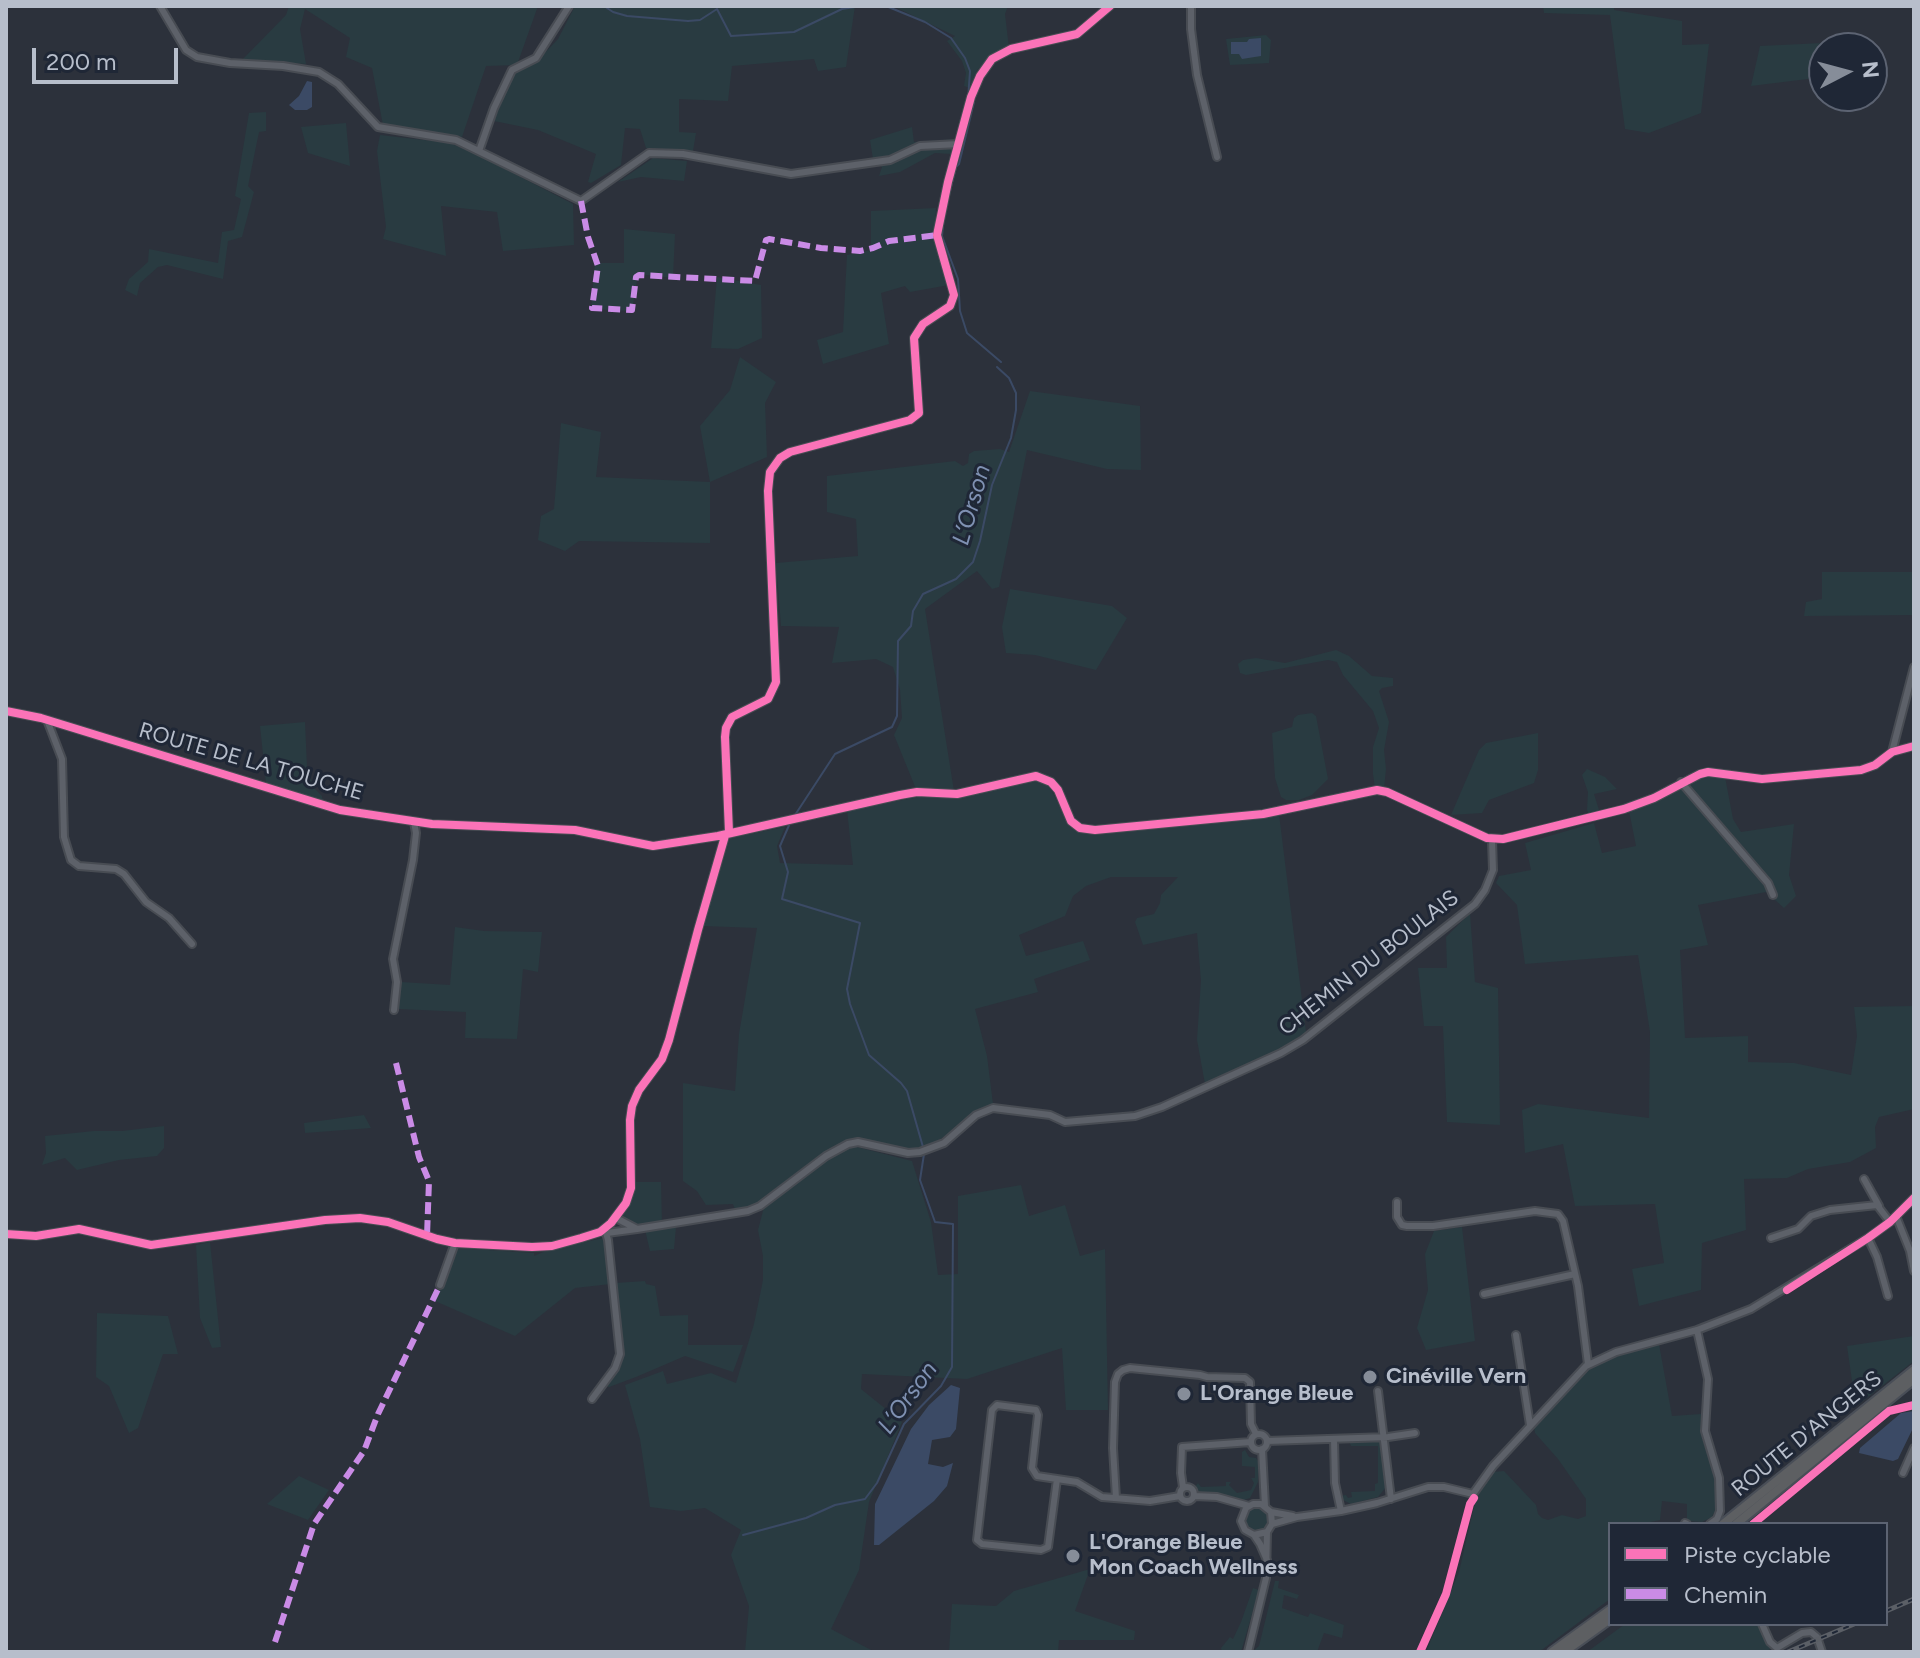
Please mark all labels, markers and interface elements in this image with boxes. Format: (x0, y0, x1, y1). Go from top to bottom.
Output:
scale bar (36, 32, 182, 82)
north arrow (1808, 32, 1888, 112)
text: 200 m (46, 47, 117, 76)
text: N (1856, 60, 1885, 80)
water label: L’Orson (947, 461, 997, 549)
street label: ROUTE DE LA TOUCHE (136, 717, 366, 807)
street label: CHEMIN DU BOULAIS (1274, 885, 1464, 1041)
water label: L’Orson (872, 1356, 944, 1440)
place label: Cinéville Vern (1386, 1364, 1526, 1390)
street label: ROUTE D'ANGERS (1727, 1365, 1887, 1503)
marker: Cinéville Vern (1361, 1368, 1379, 1386)
place label: L'Orange Bleue (1200, 1381, 1353, 1407)
marker: L'Orange Bleue (1175, 1385, 1193, 1403)
legend (1608, 1522, 1888, 1626)
place label: L'Orange Bleue Mon Coach Wellness (1089, 1530, 1298, 1582)
text: Piste cyclable (1684, 1540, 1831, 1569)
marker: L'Orange Bleue Mon Coach Wellness (1064, 1547, 1082, 1565)
text: Chemin (1684, 1580, 1767, 1609)

